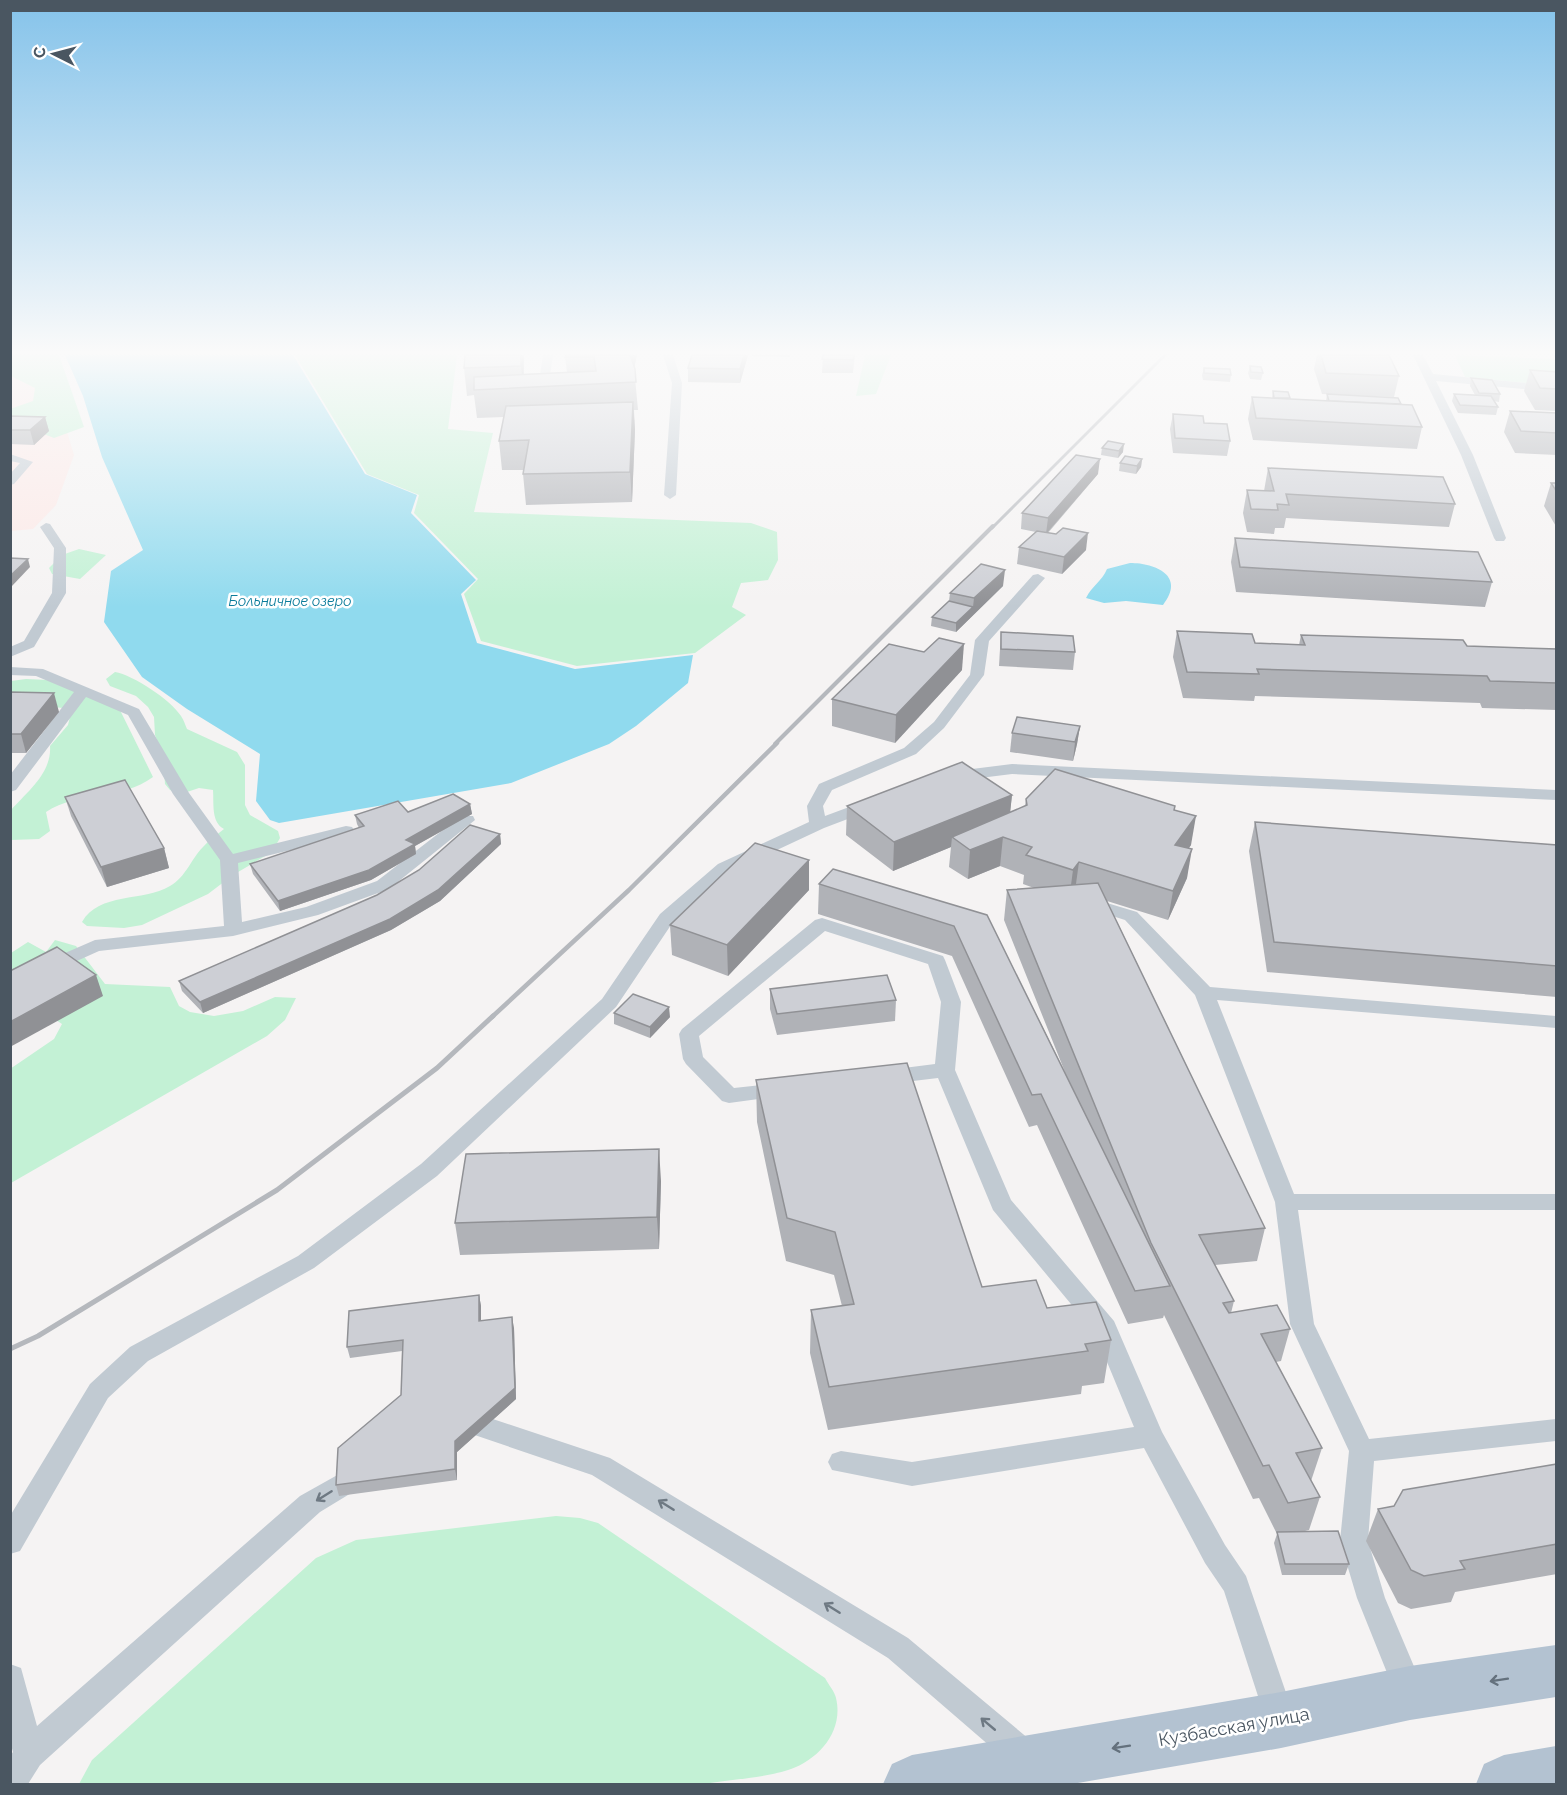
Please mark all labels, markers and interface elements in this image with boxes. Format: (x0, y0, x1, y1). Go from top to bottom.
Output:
north arrow (24, 24, 84, 84)
text: С (30, 46, 50, 59)
water label: Больничное озеро (228, 593, 352, 609)
one-way arrow (316, 1490, 333, 1502)
one-way arrow (658, 1499, 675, 1511)
one-way arrow (824, 1601, 841, 1613)
one-way arrow (1489, 1674, 1509, 1685)
street label: Кузбасская улица (1157, 1703, 1311, 1750)
one-way arrow (981, 1717, 996, 1731)
one-way arrow (1111, 1742, 1131, 1753)

